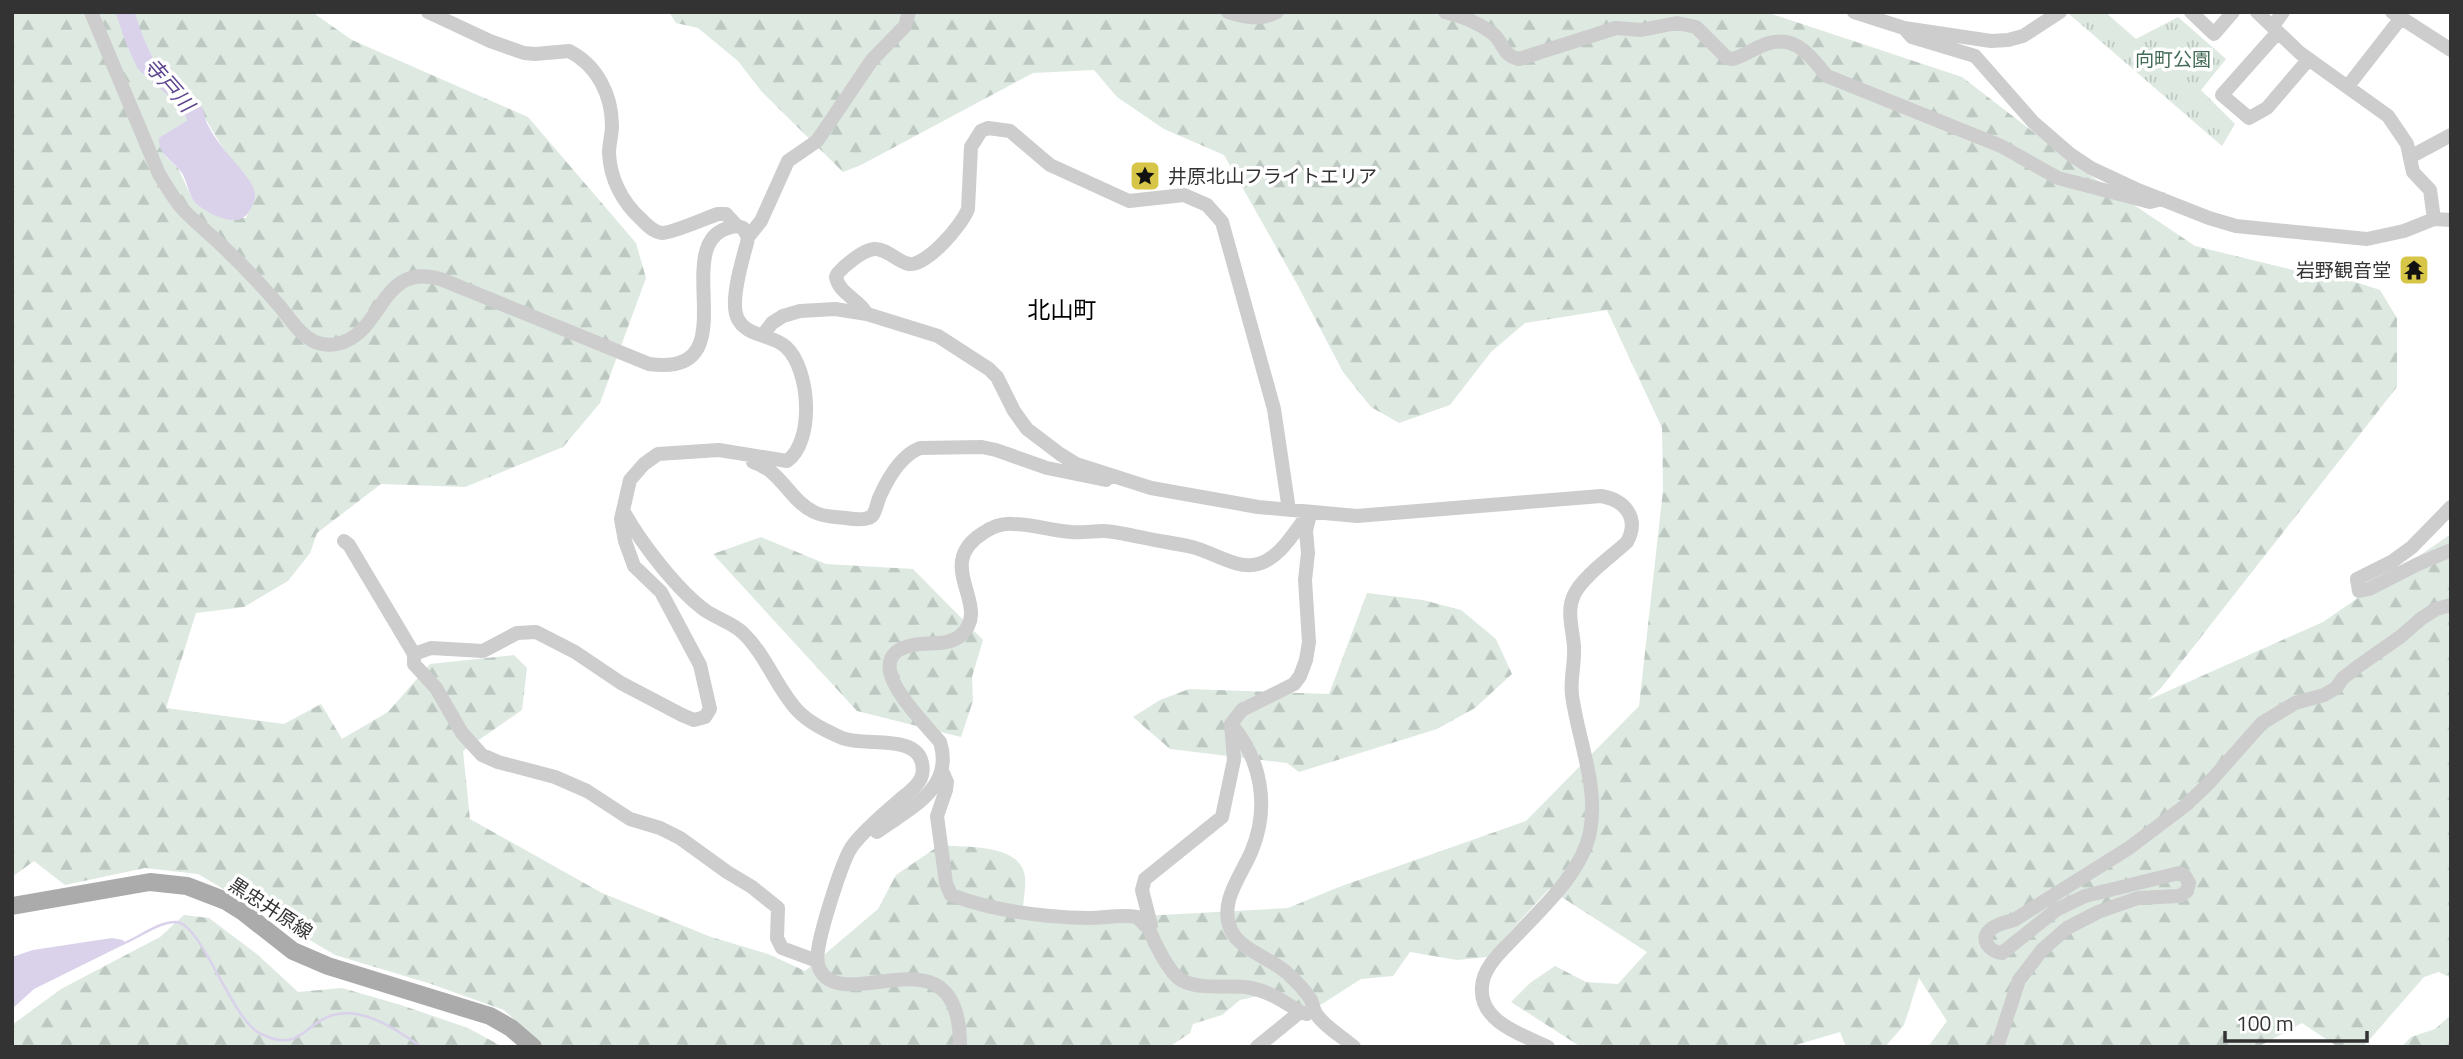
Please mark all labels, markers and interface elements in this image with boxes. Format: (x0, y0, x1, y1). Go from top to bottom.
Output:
park label: 向町公園 (2135, 44, 2211, 73)
water label: 寺戸川 (137, 50, 204, 120)
place icon: 井原北山フライトエリア (1128, 159, 1162, 193)
place label: 井原北山フライトエリア (1168, 161, 1377, 190)
temple icon: 岩野観音堂 (2397, 253, 2431, 287)
place label: 岩野観音堂 (2296, 255, 2391, 284)
district label: 北山町 (1028, 292, 1097, 327)
street label: 黒忠井原線 (224, 870, 319, 946)
scale bar (2225, 1000, 2367, 1044)
text: 100 m (2236, 1007, 2293, 1039)

